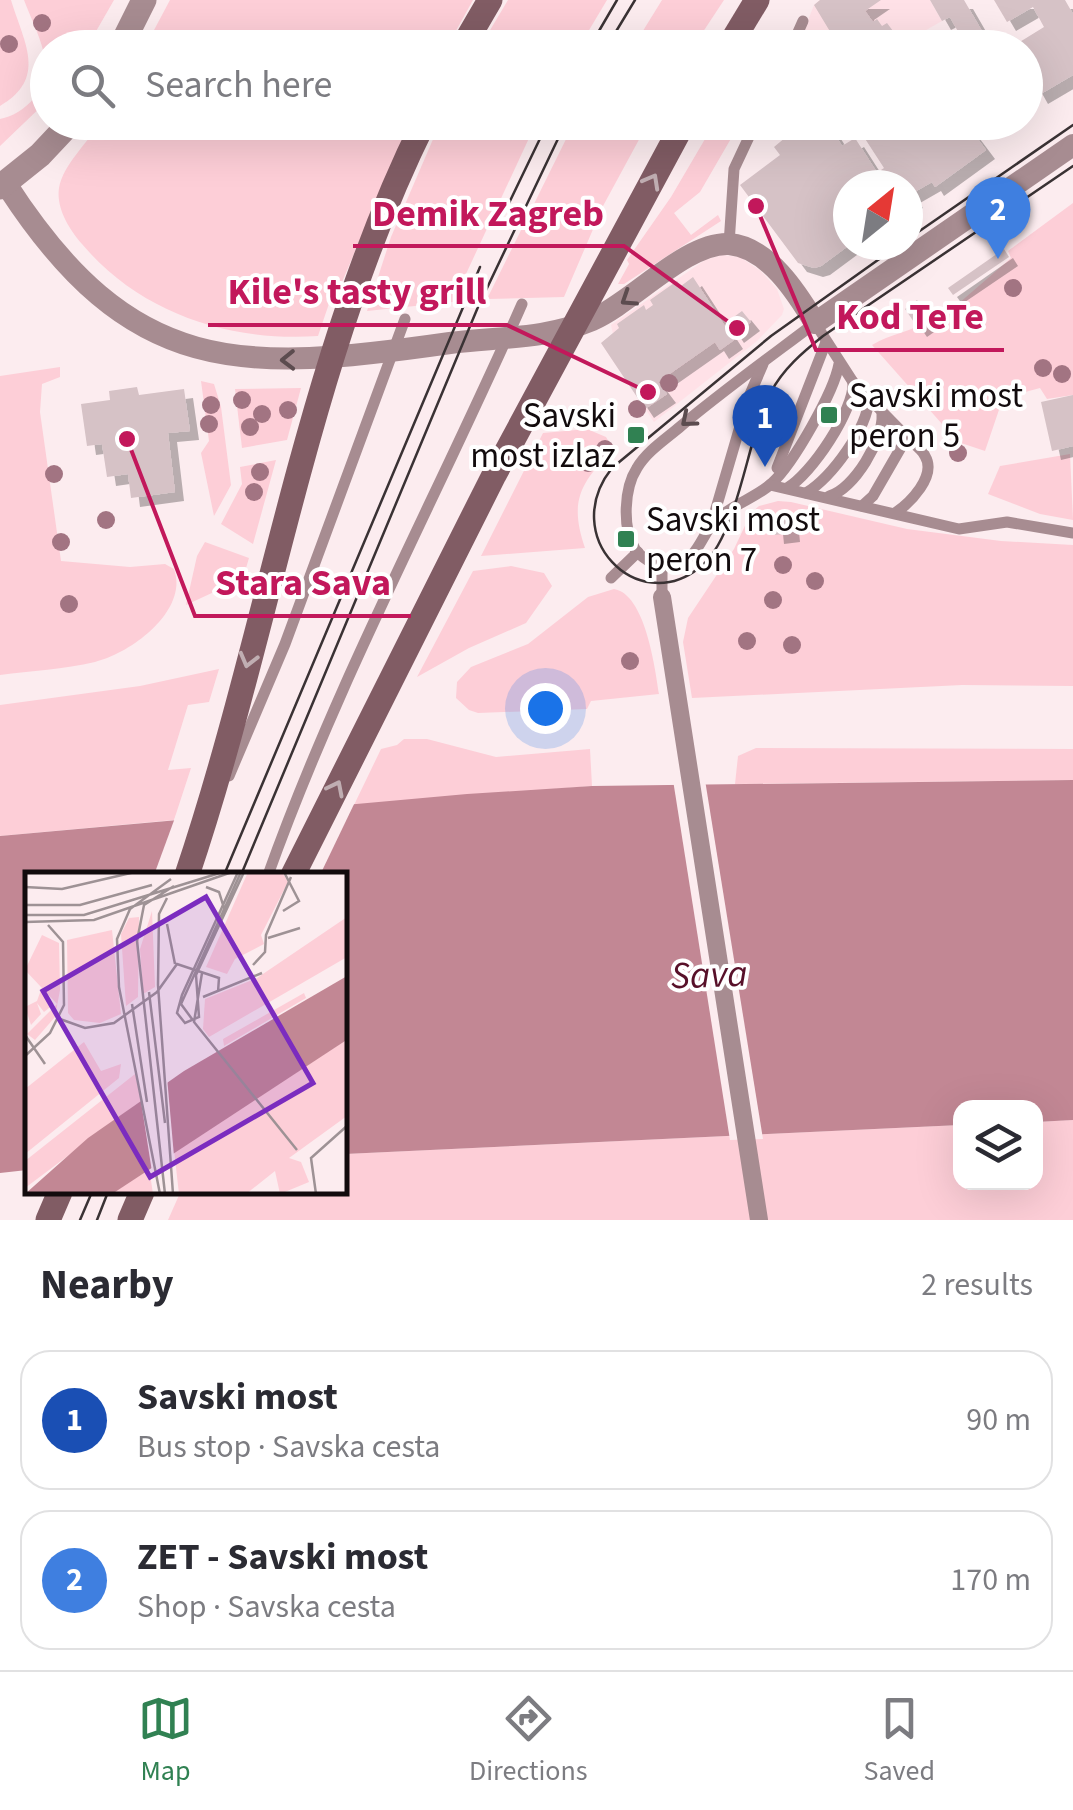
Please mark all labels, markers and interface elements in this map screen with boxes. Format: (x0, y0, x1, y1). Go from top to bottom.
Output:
search box (30, 30, 1043, 140)
icon: search (65, 58, 120, 113)
text: Search here (145, 58, 332, 112)
north arrow (833, 170, 923, 260)
one-way arrow (639, 174, 659, 192)
pin: 2 (966, 176, 1030, 259)
callout: Demik Zagreb (353, 178, 624, 246)
text: Demik Zagreb (372, 187, 604, 241)
callout: Kile's tasty grill (208, 257, 507, 325)
text: Kile's tasty grill (228, 265, 487, 319)
callout: Kod TeTe (816, 282, 1004, 350)
one-way arrow (621, 286, 639, 305)
text: Kod TeTe (836, 290, 984, 344)
one-way arrow (279, 349, 294, 371)
place label: Savski most peron 5 (849, 371, 1023, 461)
pin: 1 (732, 384, 798, 467)
place label: Savski most izlaz (470, 391, 616, 481)
marker: Savski most peron 5 (818, 404, 840, 426)
one-way arrow (681, 408, 699, 426)
marker: Savski most izlaz (625, 424, 647, 446)
place label: Savski most peron 7 (646, 495, 820, 585)
marker: Savski most peron 7 (615, 528, 637, 550)
callout: Stara Sava (195, 548, 411, 616)
text: Stara Sava (215, 556, 391, 610)
one-way arrow (239, 651, 260, 668)
your location (520, 683, 571, 734)
one-way arrow (324, 780, 344, 798)
inset map (25, 872, 348, 1195)
water label: Sava (670, 947, 748, 1003)
map controls (953, 1100, 1043, 1190)
button: layers (953, 1100, 1043, 1190)
text: Nearby (40, 1255, 174, 1315)
text: 2 results (921, 1262, 1033, 1308)
text: Savski most (137, 1370, 338, 1424)
text: 1 (66, 1397, 83, 1443)
text: 90 m (966, 1397, 1031, 1443)
text: Bus stop · Savska cesta (137, 1424, 441, 1470)
text: ZET - Savski most (137, 1530, 428, 1584)
text: 2 (66, 1557, 83, 1603)
text: 170 m (950, 1557, 1031, 1603)
text: Shop · Savska cesta (137, 1584, 396, 1630)
tab: Map (138, 1691, 193, 1791)
tab: Directions (469, 1691, 588, 1791)
tab: Saved (864, 1691, 935, 1791)

